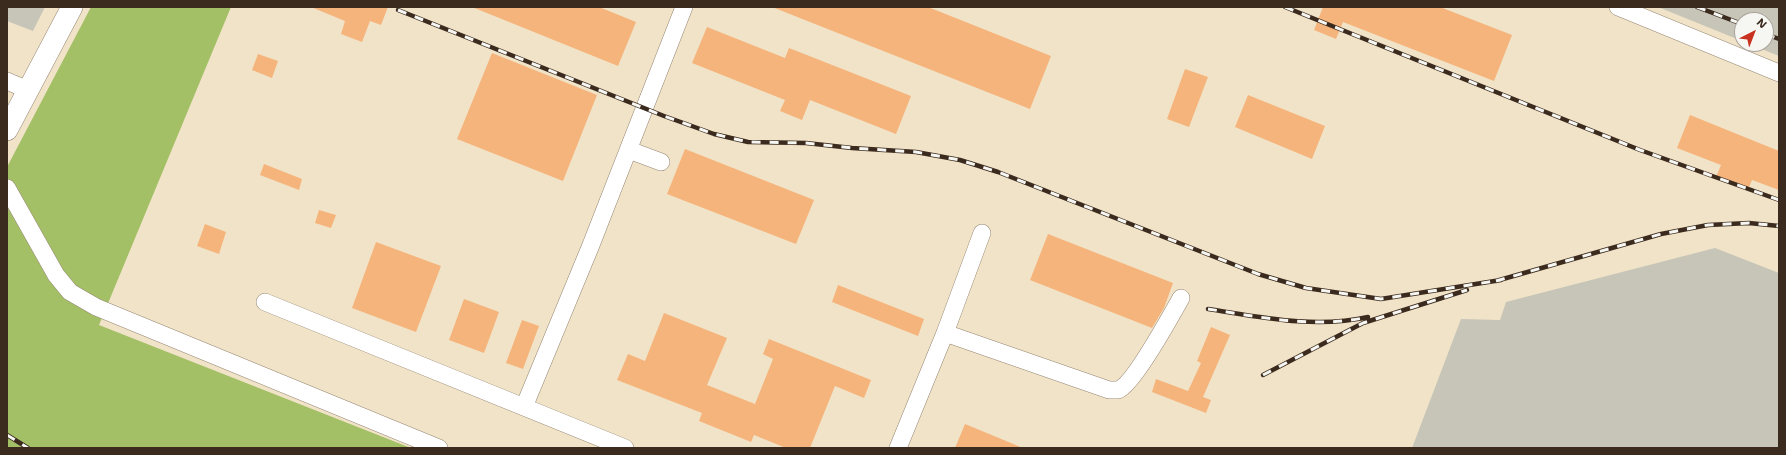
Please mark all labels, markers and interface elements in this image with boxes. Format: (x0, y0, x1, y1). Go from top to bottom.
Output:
north arrow (1734, 12, 1774, 52)
text: N (1753, 15, 1770, 32)

